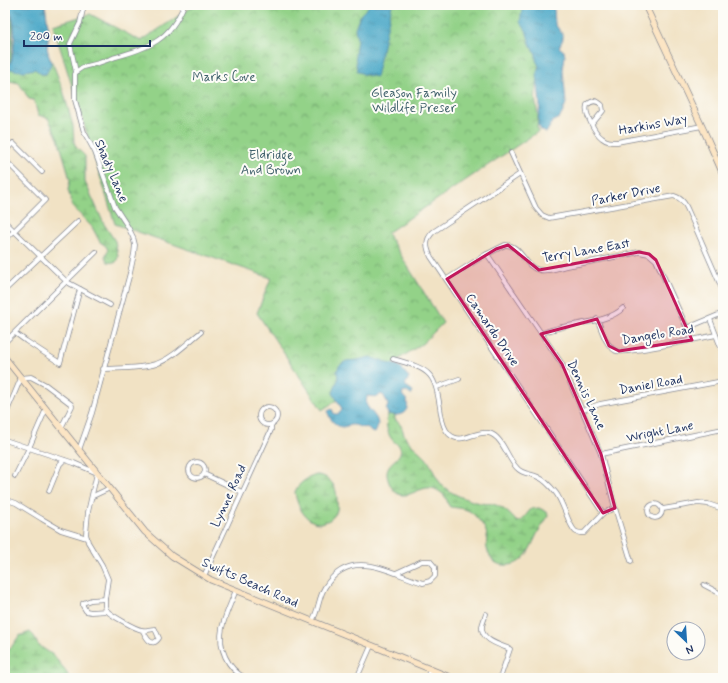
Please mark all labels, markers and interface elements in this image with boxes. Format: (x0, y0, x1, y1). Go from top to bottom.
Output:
scale bar (24, 22, 150, 48)
text: 200 m (30, 29, 63, 45)
park label: Marks Cove (192, 69, 256, 86)
park label: Gleason Family Wildlife Preser (371, 85, 457, 117)
street label: Harkins Way (617, 111, 689, 139)
street label: Shady Lane (90, 137, 132, 205)
park label: Eldridge And Brown (241, 147, 301, 179)
street label: Parker Drive (590, 180, 662, 210)
street label: Terry Lane East (541, 235, 631, 267)
street label: Camardo Drive (461, 290, 523, 370)
street label: Dangelo Road (621, 321, 695, 350)
street label: Dennis Lane (562, 357, 610, 433)
street label: Daniel Road (618, 371, 684, 399)
street label: Wright Lane (625, 417, 695, 448)
street label: Lynne Road (207, 462, 251, 530)
street label: Swifts Beach Road (199, 554, 301, 612)
north arrow (666, 621, 706, 661)
text: N (684, 641, 696, 657)

